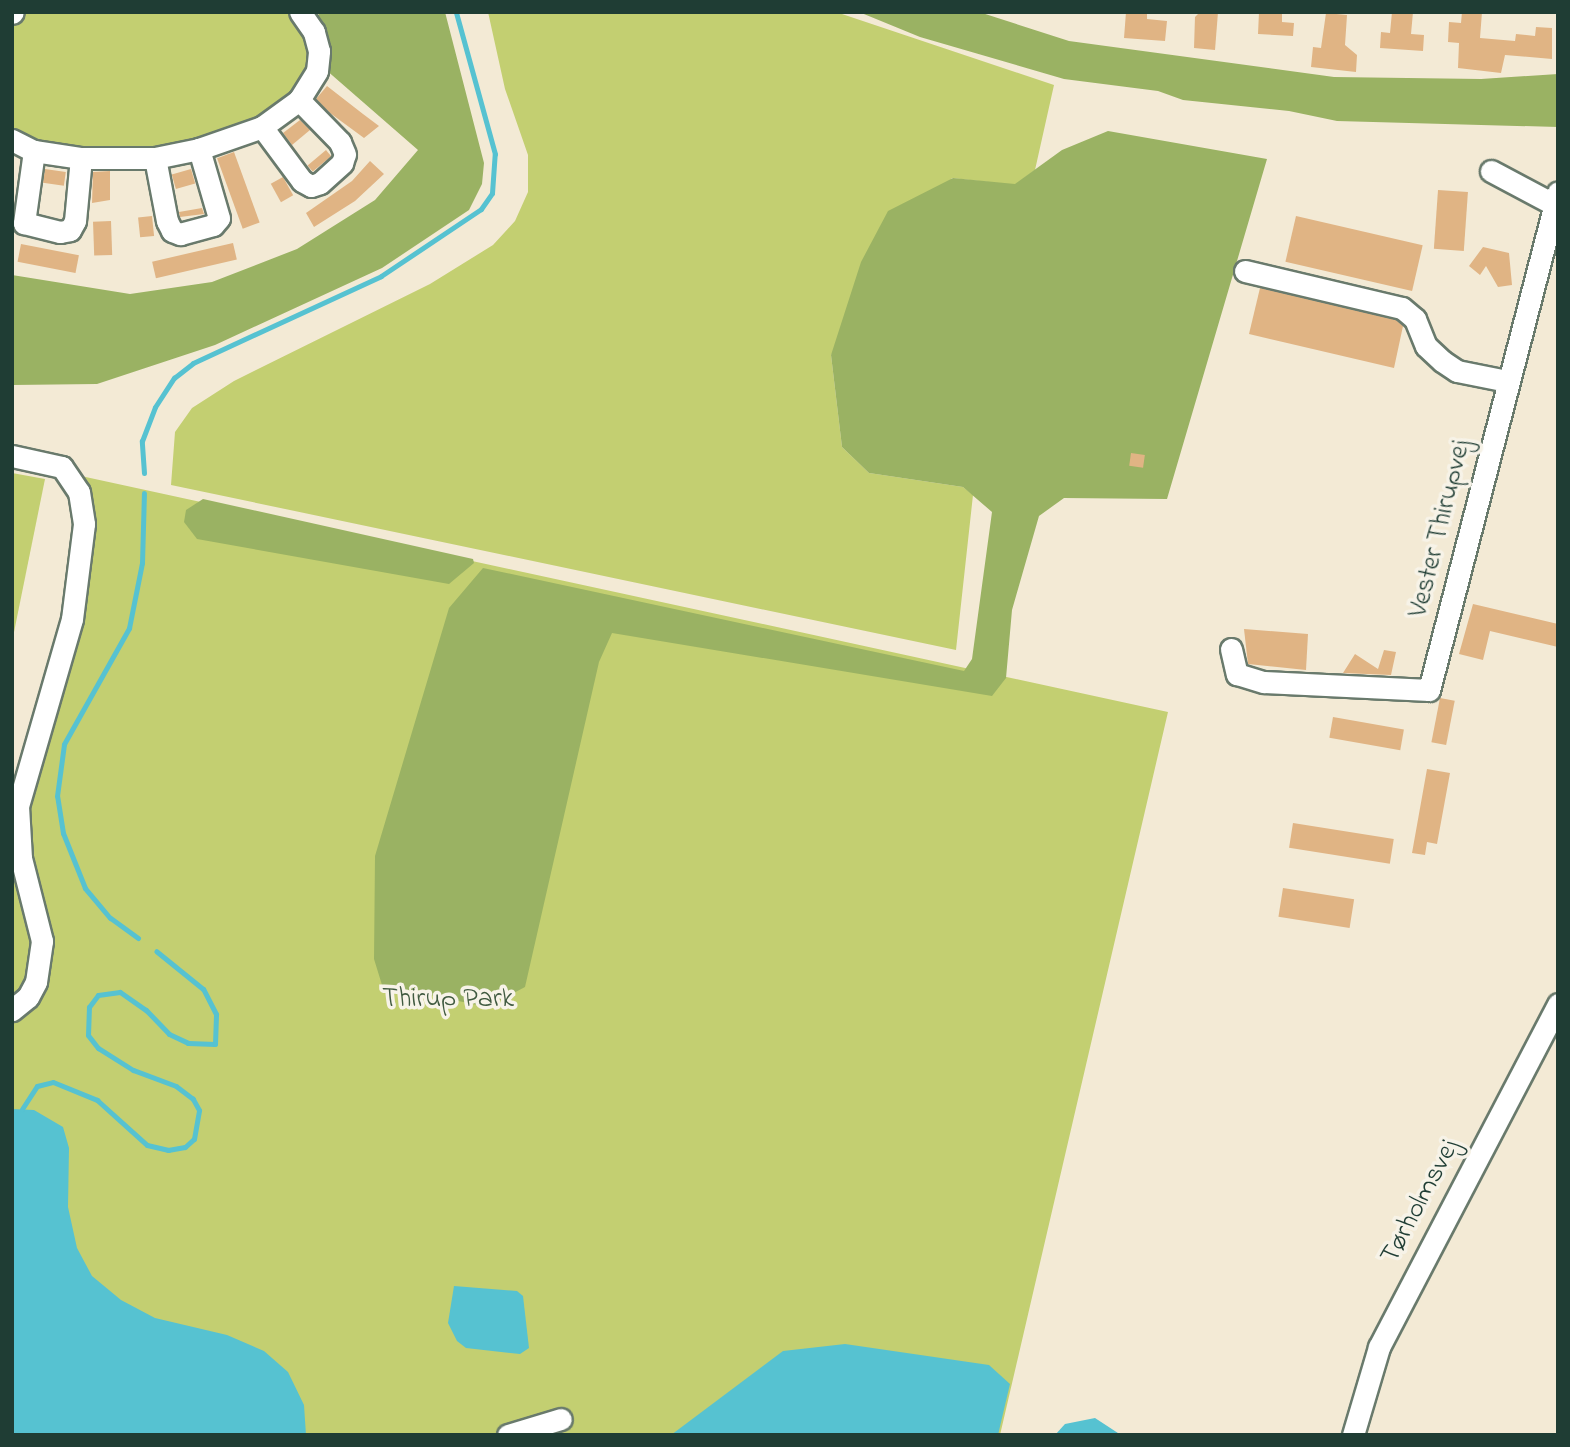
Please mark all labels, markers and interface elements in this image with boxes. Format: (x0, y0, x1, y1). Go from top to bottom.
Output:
street label: Vester Thirupvej (1403, 437, 1479, 621)
park label: Thirup Park (382, 983, 514, 1017)
street label: Tørholmsvej (1374, 1134, 1468, 1270)

